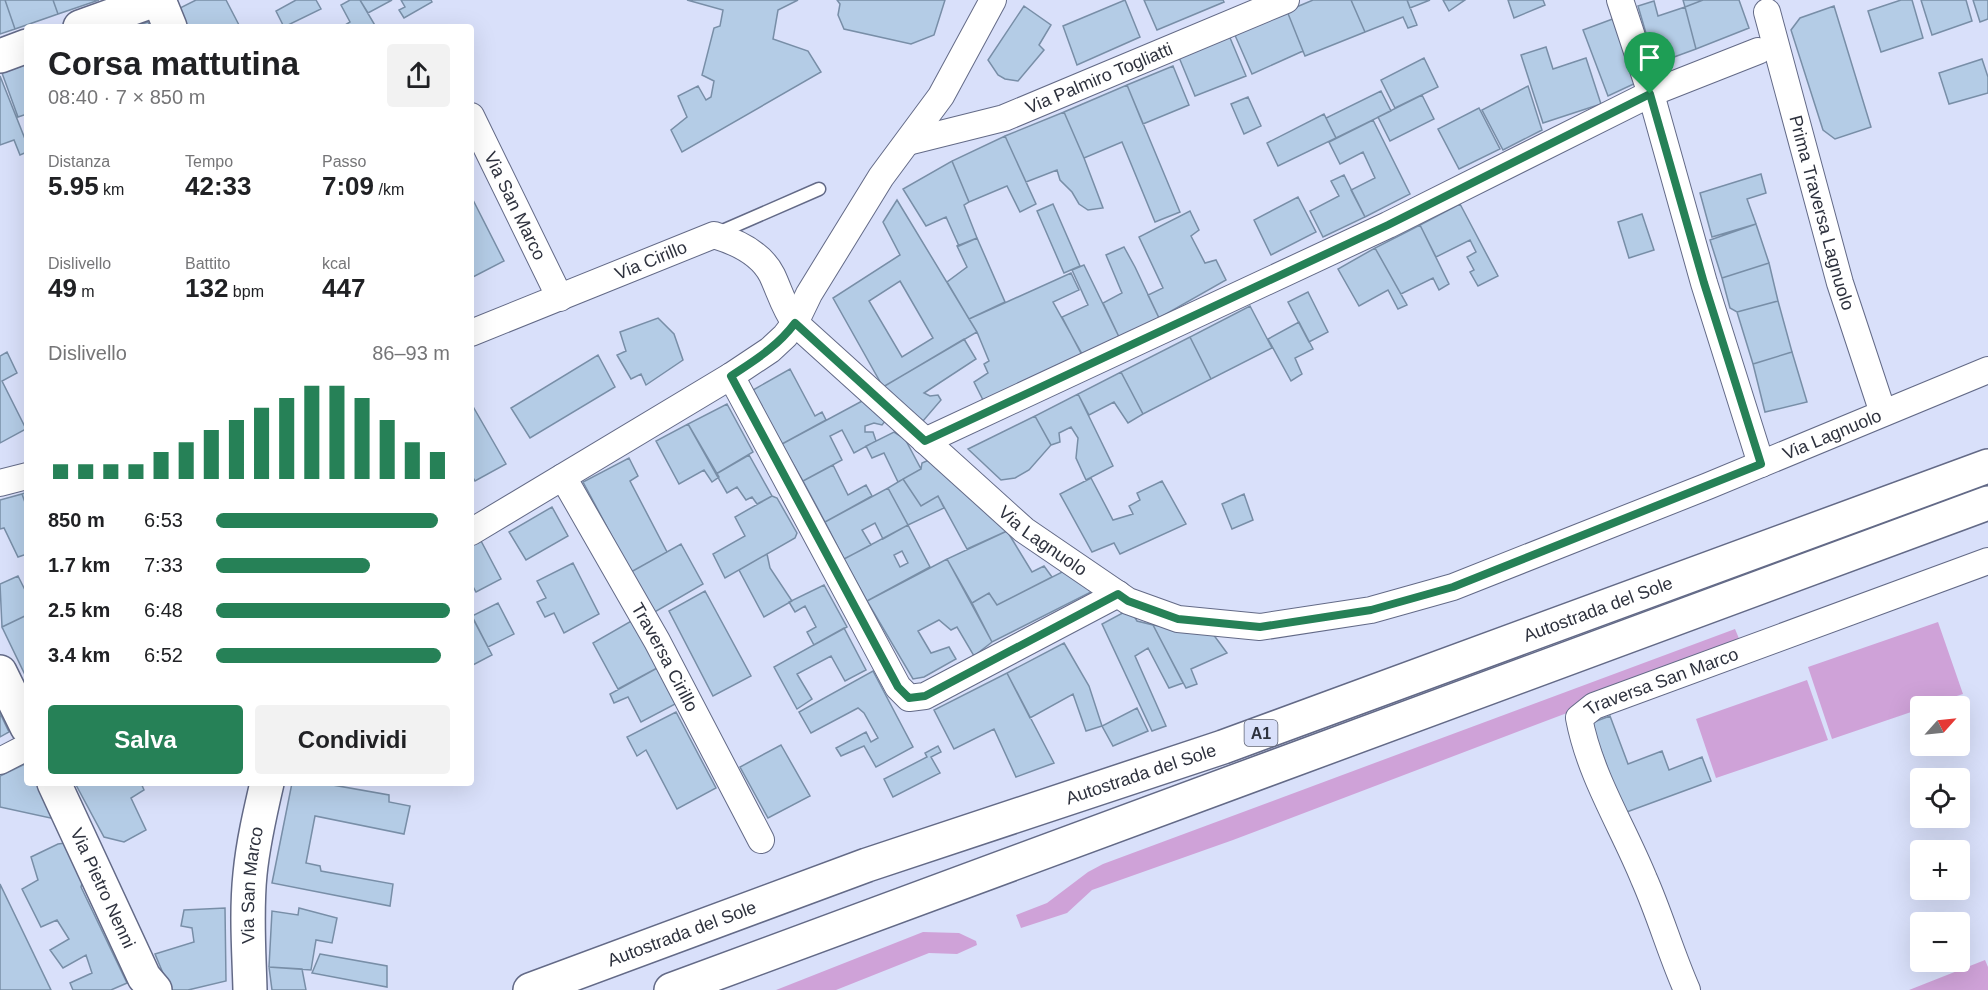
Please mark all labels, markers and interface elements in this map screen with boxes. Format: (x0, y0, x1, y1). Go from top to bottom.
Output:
pin (1624, 32, 1675, 94)
street label: Via Palmiro Togliatti (1023, 39, 1176, 118)
icon: arrive (1633, 41, 1666, 74)
button: share (387, 44, 450, 107)
text: Corsa mattutina (48, 45, 299, 82)
text: 08:40 · 7 × 850 m (48, 86, 205, 108)
street label: Prima Traversa Lagnuolo (1785, 113, 1858, 313)
street label: Via San Marco (480, 149, 550, 263)
text: Distanza (48, 153, 110, 170)
text: Tempo (185, 153, 233, 170)
text: Passo (322, 153, 366, 170)
text: 5.95 (48, 171, 99, 201)
text: 42:33 (185, 171, 252, 201)
text: 7:09 (322, 171, 374, 201)
text: km (99, 181, 124, 198)
text: /km (374, 181, 404, 198)
street label: Via Cirillo (612, 237, 690, 284)
text: Dislivello (48, 255, 111, 272)
text: Battito (185, 255, 230, 272)
text: kcal (322, 255, 350, 272)
text: 49 (48, 273, 77, 303)
text: 132 (185, 273, 228, 303)
text: 447 (322, 273, 365, 303)
text: m (77, 283, 95, 300)
text: bpm (228, 283, 264, 300)
text: Dislivello (48, 342, 127, 364)
text: 86–93 m (372, 342, 450, 364)
street label: Via Lagnuolo (1780, 405, 1884, 464)
street label: Via Lagnuolo (994, 502, 1091, 580)
text: 850 m (48, 509, 105, 531)
text: 6:53 (144, 509, 183, 531)
text: 1.7 km (48, 554, 110, 576)
text: 7:33 (144, 554, 183, 576)
street label: Autostrada del Sole (1521, 573, 1675, 646)
text: 2.5 km (48, 599, 110, 621)
text: 6:48 (144, 599, 183, 621)
street label: Traversa Cirillo (627, 599, 702, 715)
text: 3.4 km (48, 644, 110, 666)
text: 6:52 (144, 644, 183, 666)
street label: Traversa San Marco (1580, 644, 1741, 720)
north arrow (1910, 696, 1970, 756)
map controls (1910, 696, 1970, 972)
button: Salva (48, 705, 243, 774)
button: Condividi (255, 705, 450, 774)
road number: A1 (1244, 720, 1278, 746)
street label: Autostrada del Sole (1063, 740, 1219, 808)
button: locate (1910, 768, 1970, 828)
street label: Via Pietro Nenni (66, 825, 139, 951)
street label: Via San Marco (238, 825, 267, 944)
button: + (1910, 840, 1970, 900)
street label: Autostrada del Sole (605, 897, 759, 970)
button: − (1910, 912, 1970, 972)

